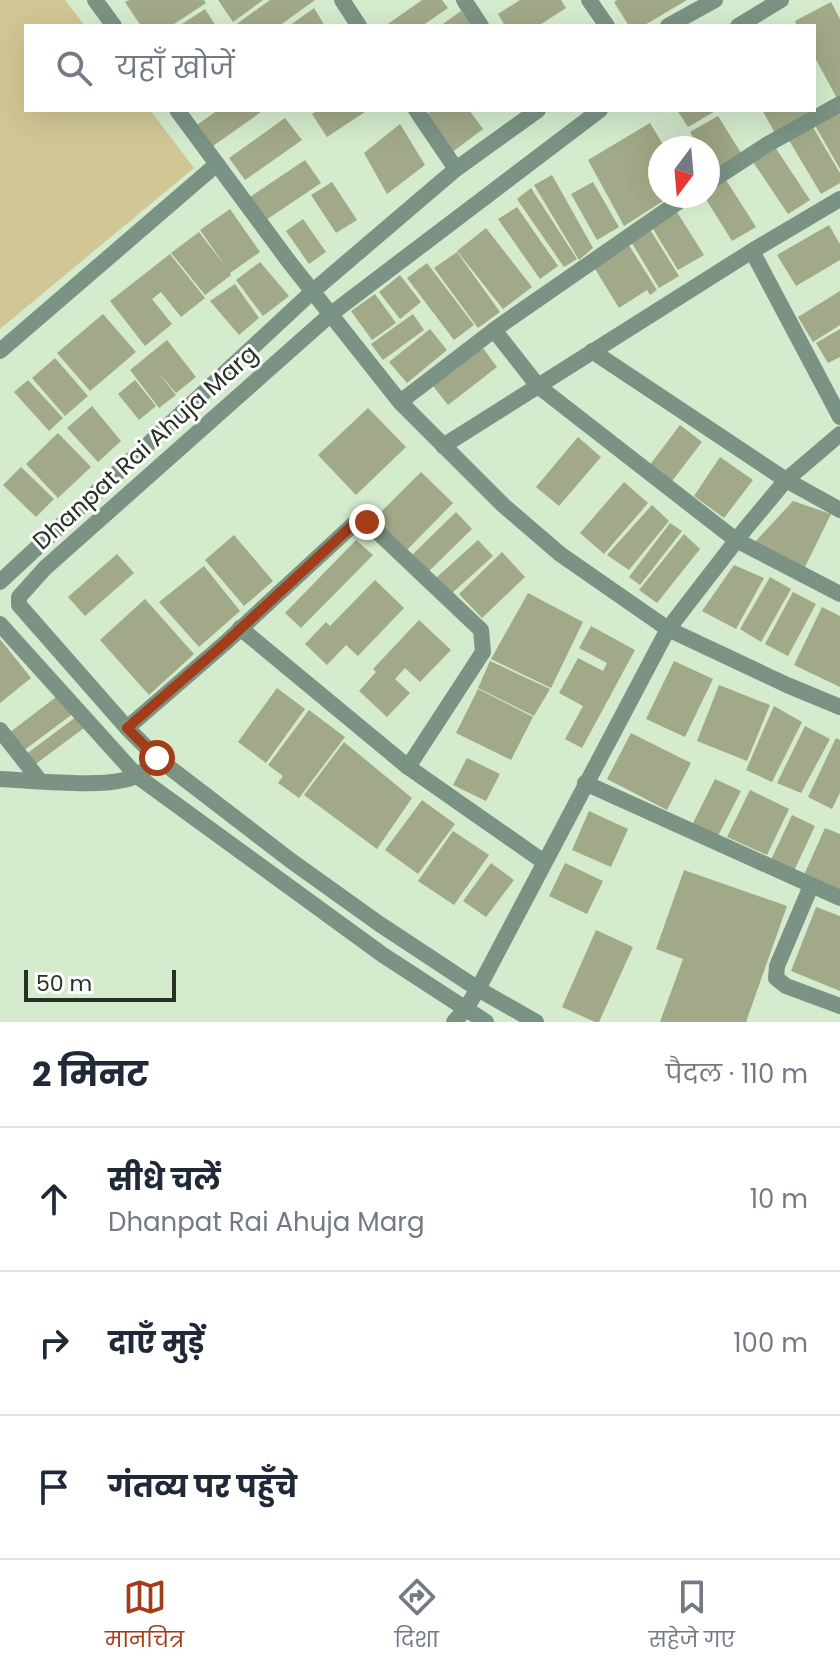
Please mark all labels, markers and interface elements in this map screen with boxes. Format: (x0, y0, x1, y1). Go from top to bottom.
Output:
search box (24, 24, 816, 112)
icon: search (52, 46, 96, 90)
text: यहाँ खोजें (116, 46, 235, 89)
north arrow (648, 136, 720, 208)
street label: Dhanpat Rai Ahuja Marg (25, 337, 265, 557)
route end (349, 504, 385, 540)
route start (139, 740, 175, 776)
scale bar (24, 966, 176, 1002)
text: 50 m (36, 968, 92, 999)
text: 2 मिनट (32, 1050, 148, 1098)
text: पैदल · 110 m (666, 1056, 808, 1092)
text: सीधे चलें (108, 1158, 221, 1201)
icon: ahead (32, 1177, 76, 1221)
text: 10 m (750, 1181, 808, 1217)
text: Dhanpat Rai Ahuja Marg (108, 1204, 425, 1240)
icon: right (32, 1321, 76, 1365)
text: दाएँ मुड़ें (108, 1321, 204, 1364)
text: 100 m (733, 1325, 808, 1361)
icon: arrive (32, 1465, 76, 1509)
text: गंतव्य पर पहुँचे (108, 1465, 297, 1508)
tab: मानचित्र (105, 1575, 184, 1656)
tab: दिशा (394, 1575, 439, 1656)
tab: सहेजे गए (649, 1575, 735, 1656)

